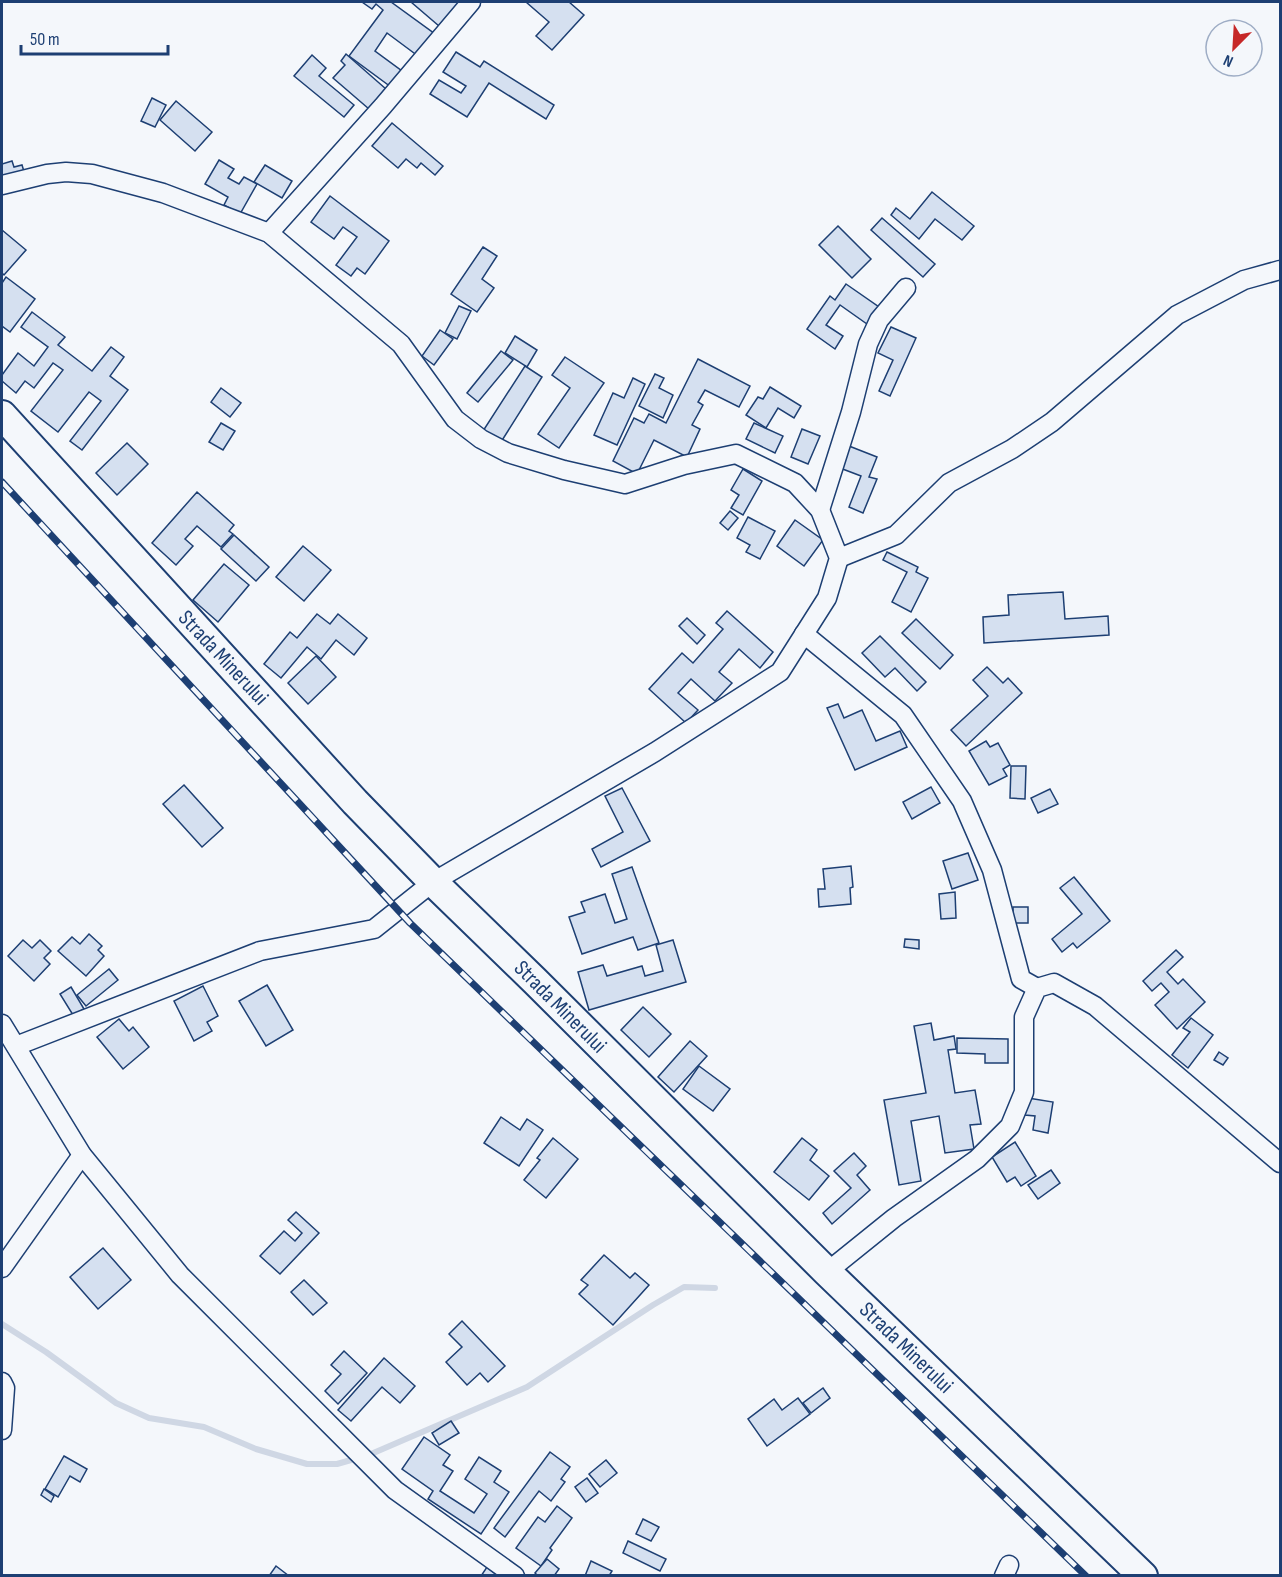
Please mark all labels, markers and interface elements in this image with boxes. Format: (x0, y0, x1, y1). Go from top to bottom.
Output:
scale bar (21, 18, 168, 56)
north arrow (1204, 18, 1264, 78)
text: 50 m (30, 29, 60, 50)
text: N (1221, 50, 1236, 71)
street label: Strada Minerului (172, 605, 274, 711)
street label: Strada Minerului (508, 955, 612, 1059)
street label: Strada Minerului (853, 1297, 959, 1399)

